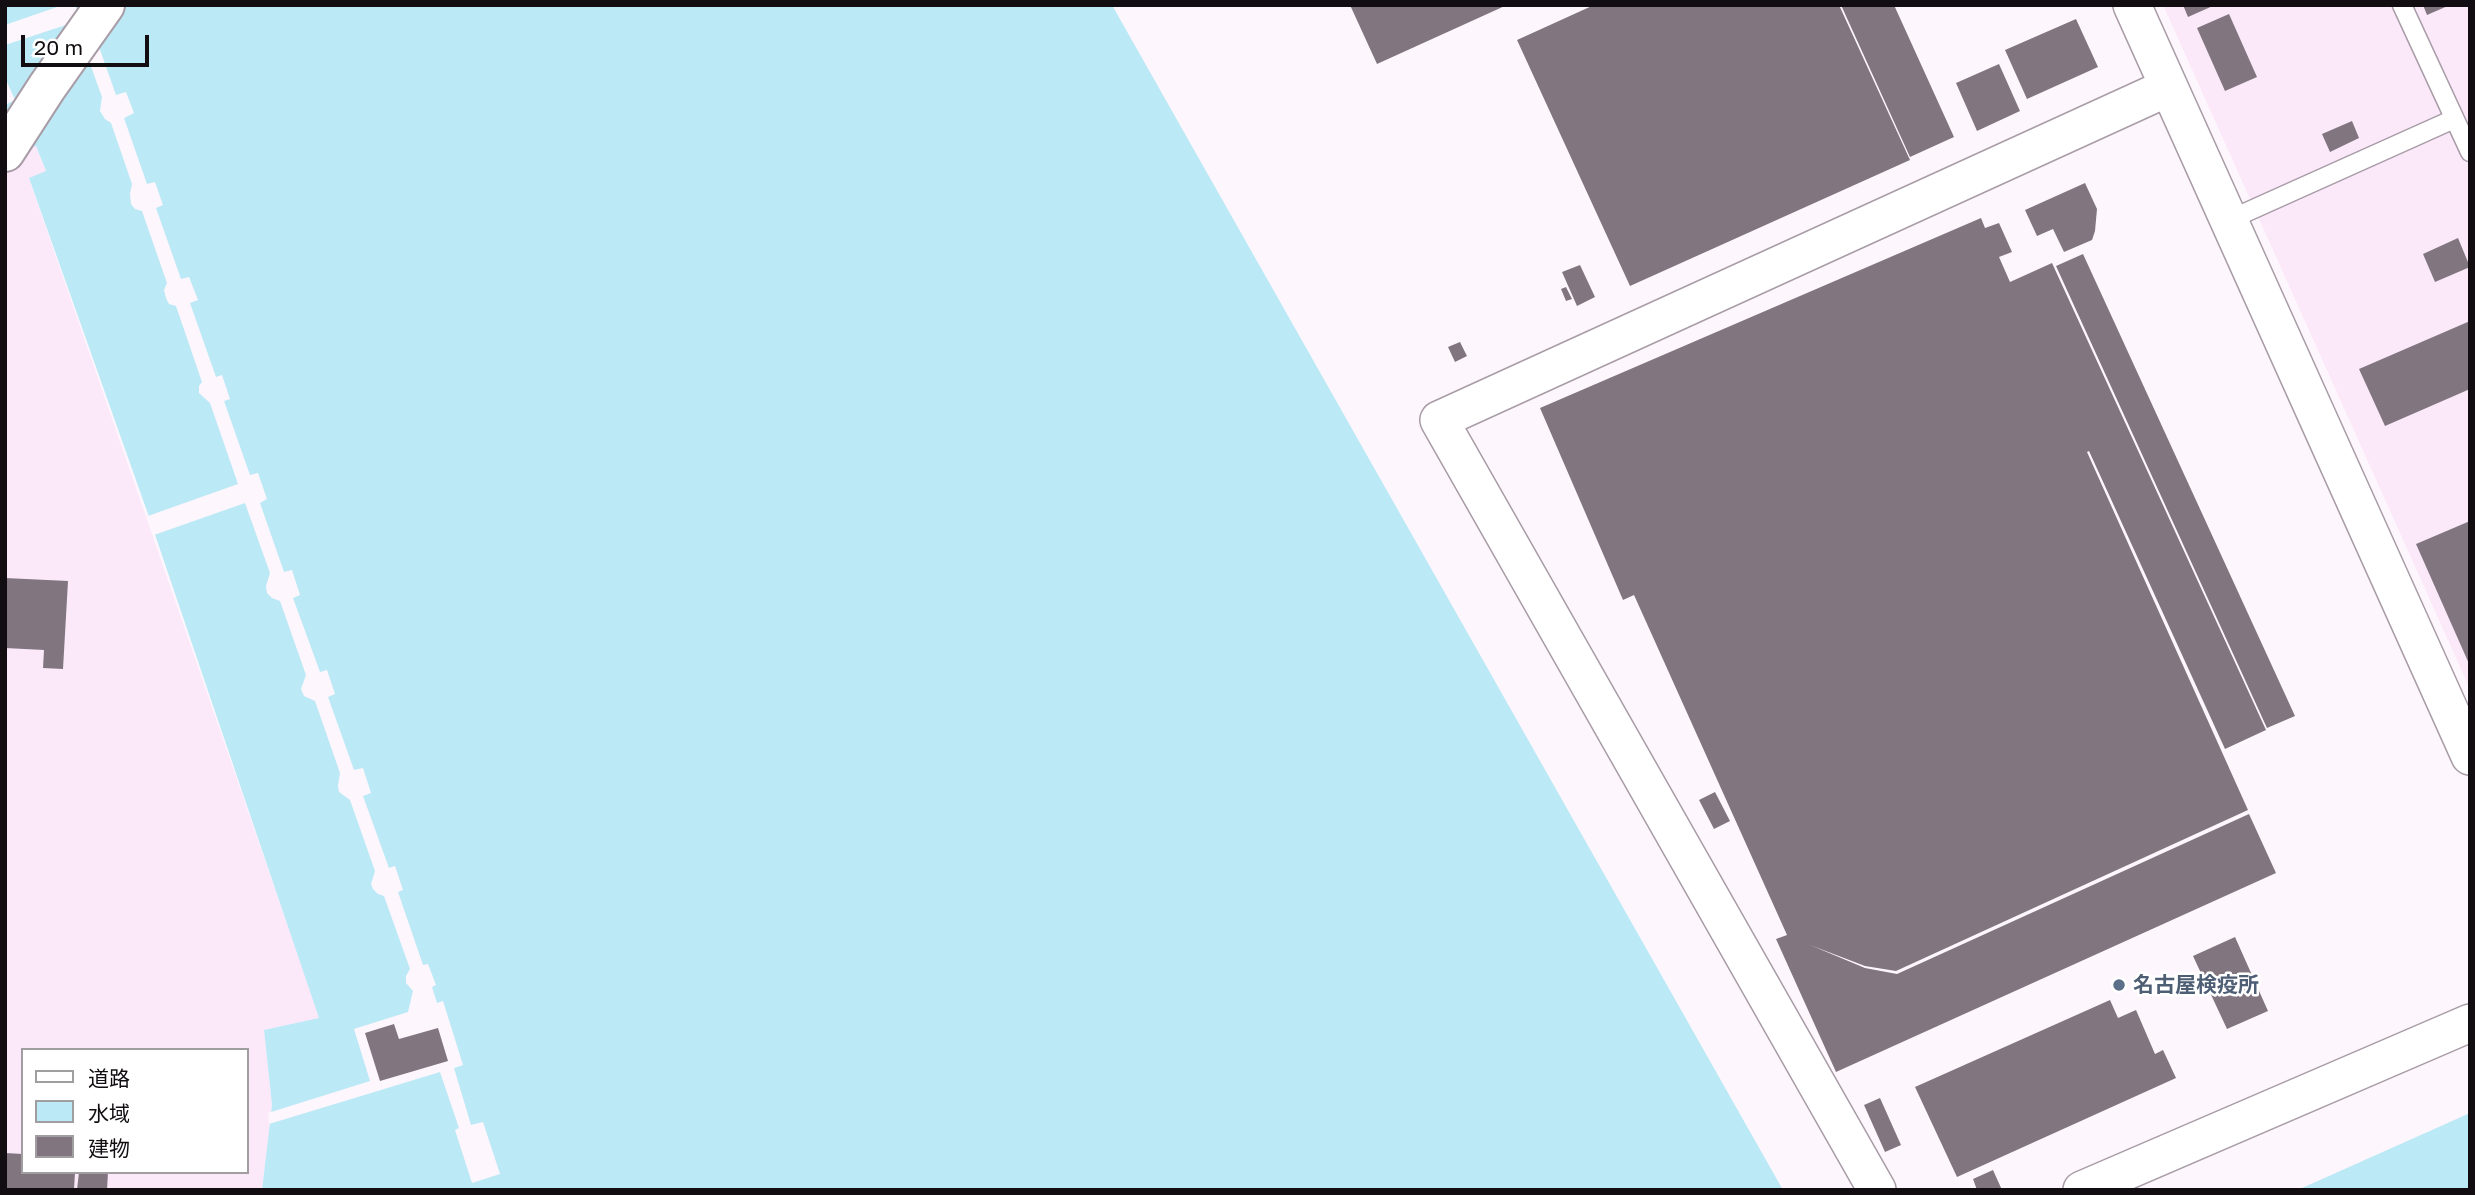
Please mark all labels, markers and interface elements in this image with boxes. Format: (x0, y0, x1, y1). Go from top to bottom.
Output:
scale bar (24, 21, 152, 65)
text: 20 m (34, 34, 83, 60)
place label: 名古屋検疫所 (2133, 972, 2259, 998)
marker: 名古屋検疫所 (2111, 977, 2127, 993)
legend (21, 1048, 248, 1174)
text: 道路 (88, 1065, 130, 1091)
text: 水域 (88, 1100, 130, 1126)
text: 建物 (88, 1135, 130, 1161)

